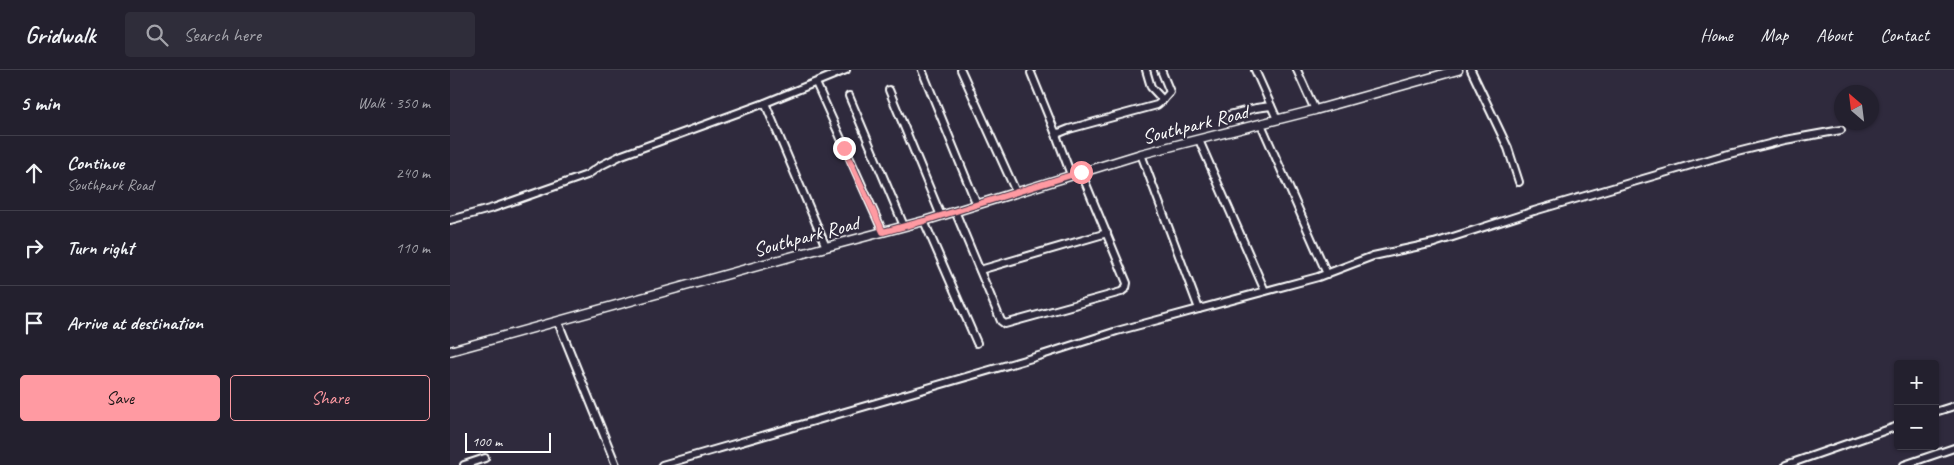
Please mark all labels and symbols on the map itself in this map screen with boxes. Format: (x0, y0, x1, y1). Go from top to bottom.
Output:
north arrow (1834, 85, 1879, 130)
street label: Southpark Road (1140, 99, 1254, 150)
route end (833, 137, 856, 160)
route start (1070, 161, 1093, 184)
street label: Southpark Road (751, 210, 865, 263)
scale bar (465, 430, 551, 453)

